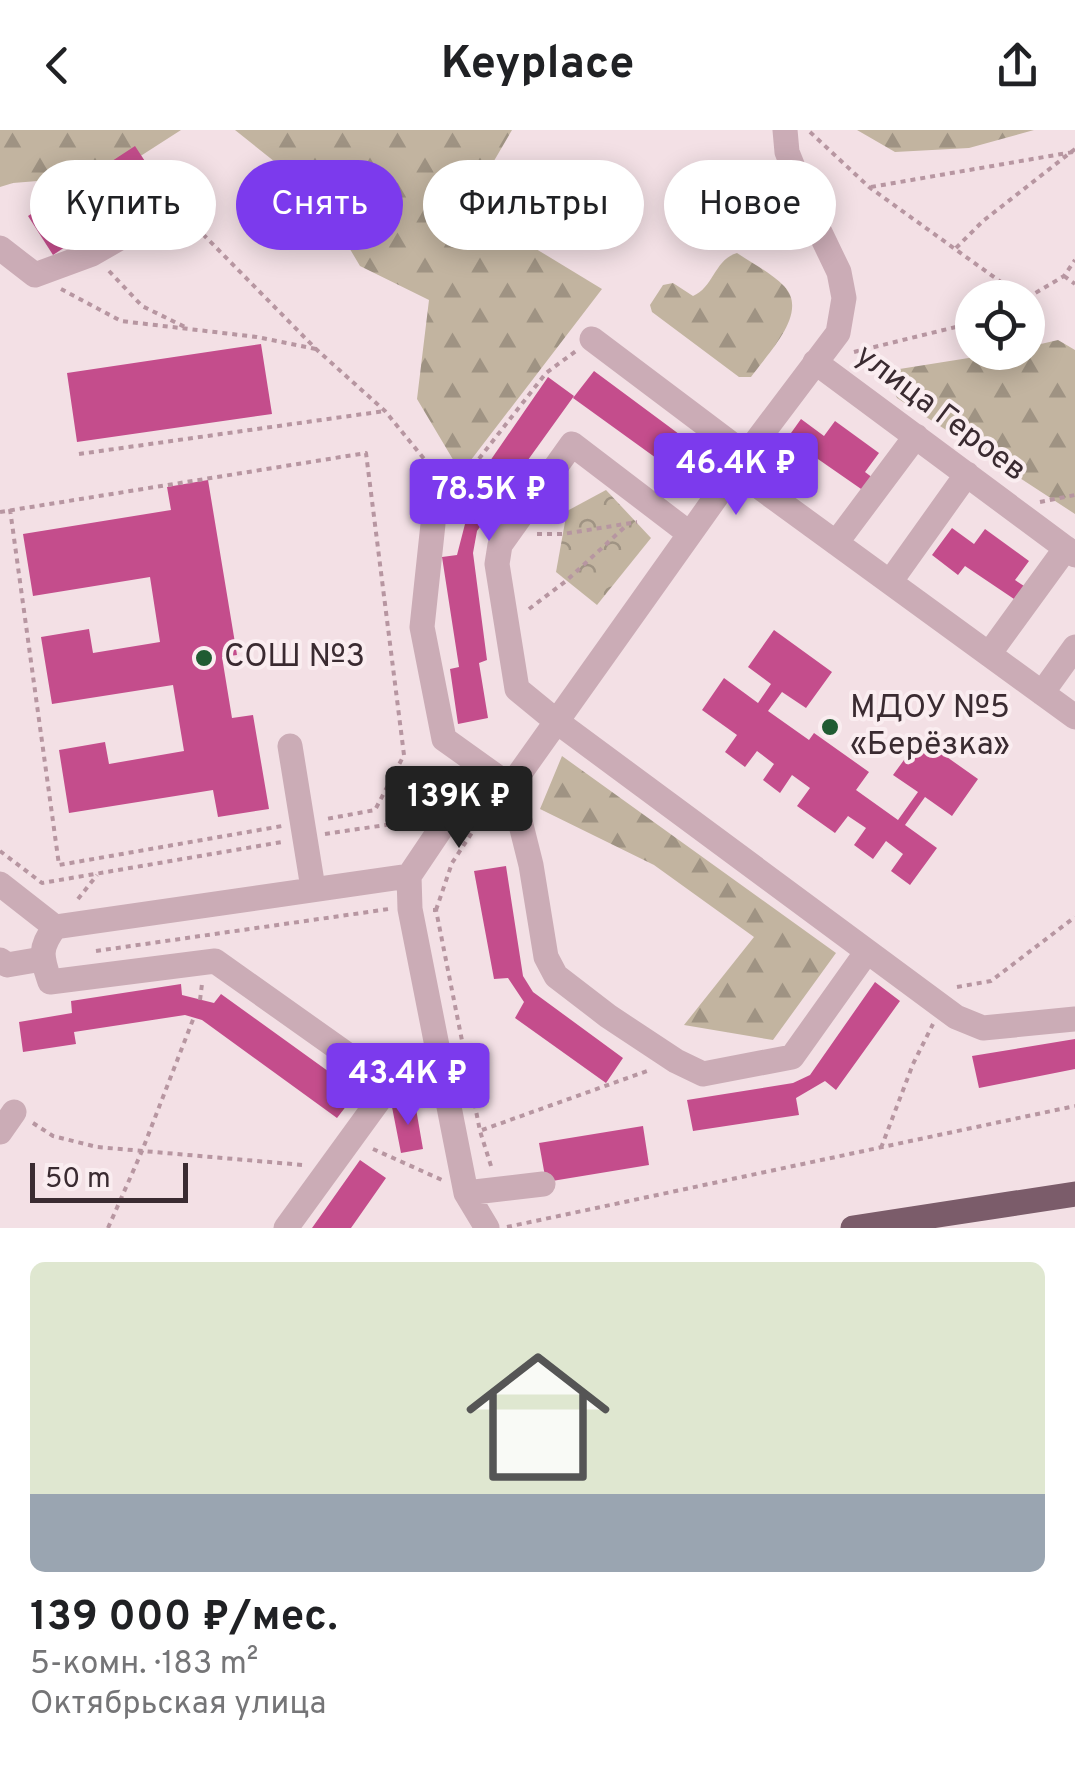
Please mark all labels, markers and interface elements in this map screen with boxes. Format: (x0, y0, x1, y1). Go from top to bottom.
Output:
text: Keyplace (441, 37, 634, 94)
icon: back (30, 38, 85, 93)
icon: share (990, 38, 1045, 93)
chip: Купить (30, 160, 216, 250)
chip: Снять (236, 160, 403, 250)
chip: Фильтры (423, 160, 644, 250)
chip: Новое (664, 160, 836, 250)
map controls (955, 280, 1045, 370)
button: locate (955, 280, 1045, 370)
street label: улица Героев (846, 337, 1034, 491)
pin: 46.4K ₽ (644, 433, 828, 518)
text: 46.4K ₽ (676, 445, 796, 485)
pin: 78.5K ₽ (397, 459, 581, 544)
text: 78.5K ₽ (432, 471, 546, 511)
place label: СОШ №3 (224, 638, 365, 678)
marker: СОШ №3 (193, 647, 215, 669)
place label: МДОУ №5 «Берёзка» (850, 689, 1010, 766)
marker: МДОУ №5 «Берёзка» (819, 716, 841, 738)
pin: 139K ₽ (378, 766, 540, 851)
text: 139K ₽ (407, 778, 511, 818)
pin: 43.4K ₽ (316, 1043, 500, 1128)
text: 43.4K ₽ (348, 1055, 468, 1095)
scale bar (30, 1158, 188, 1202)
text: 50 m (45, 1162, 111, 1198)
icon: home (448, 1327, 628, 1507)
text: 139 000 ₽/мес. (30, 1592, 338, 1645)
text: 5-комн. · 183 m² (30, 1645, 258, 1685)
text: Октябрьская улица (30, 1685, 326, 1725)

